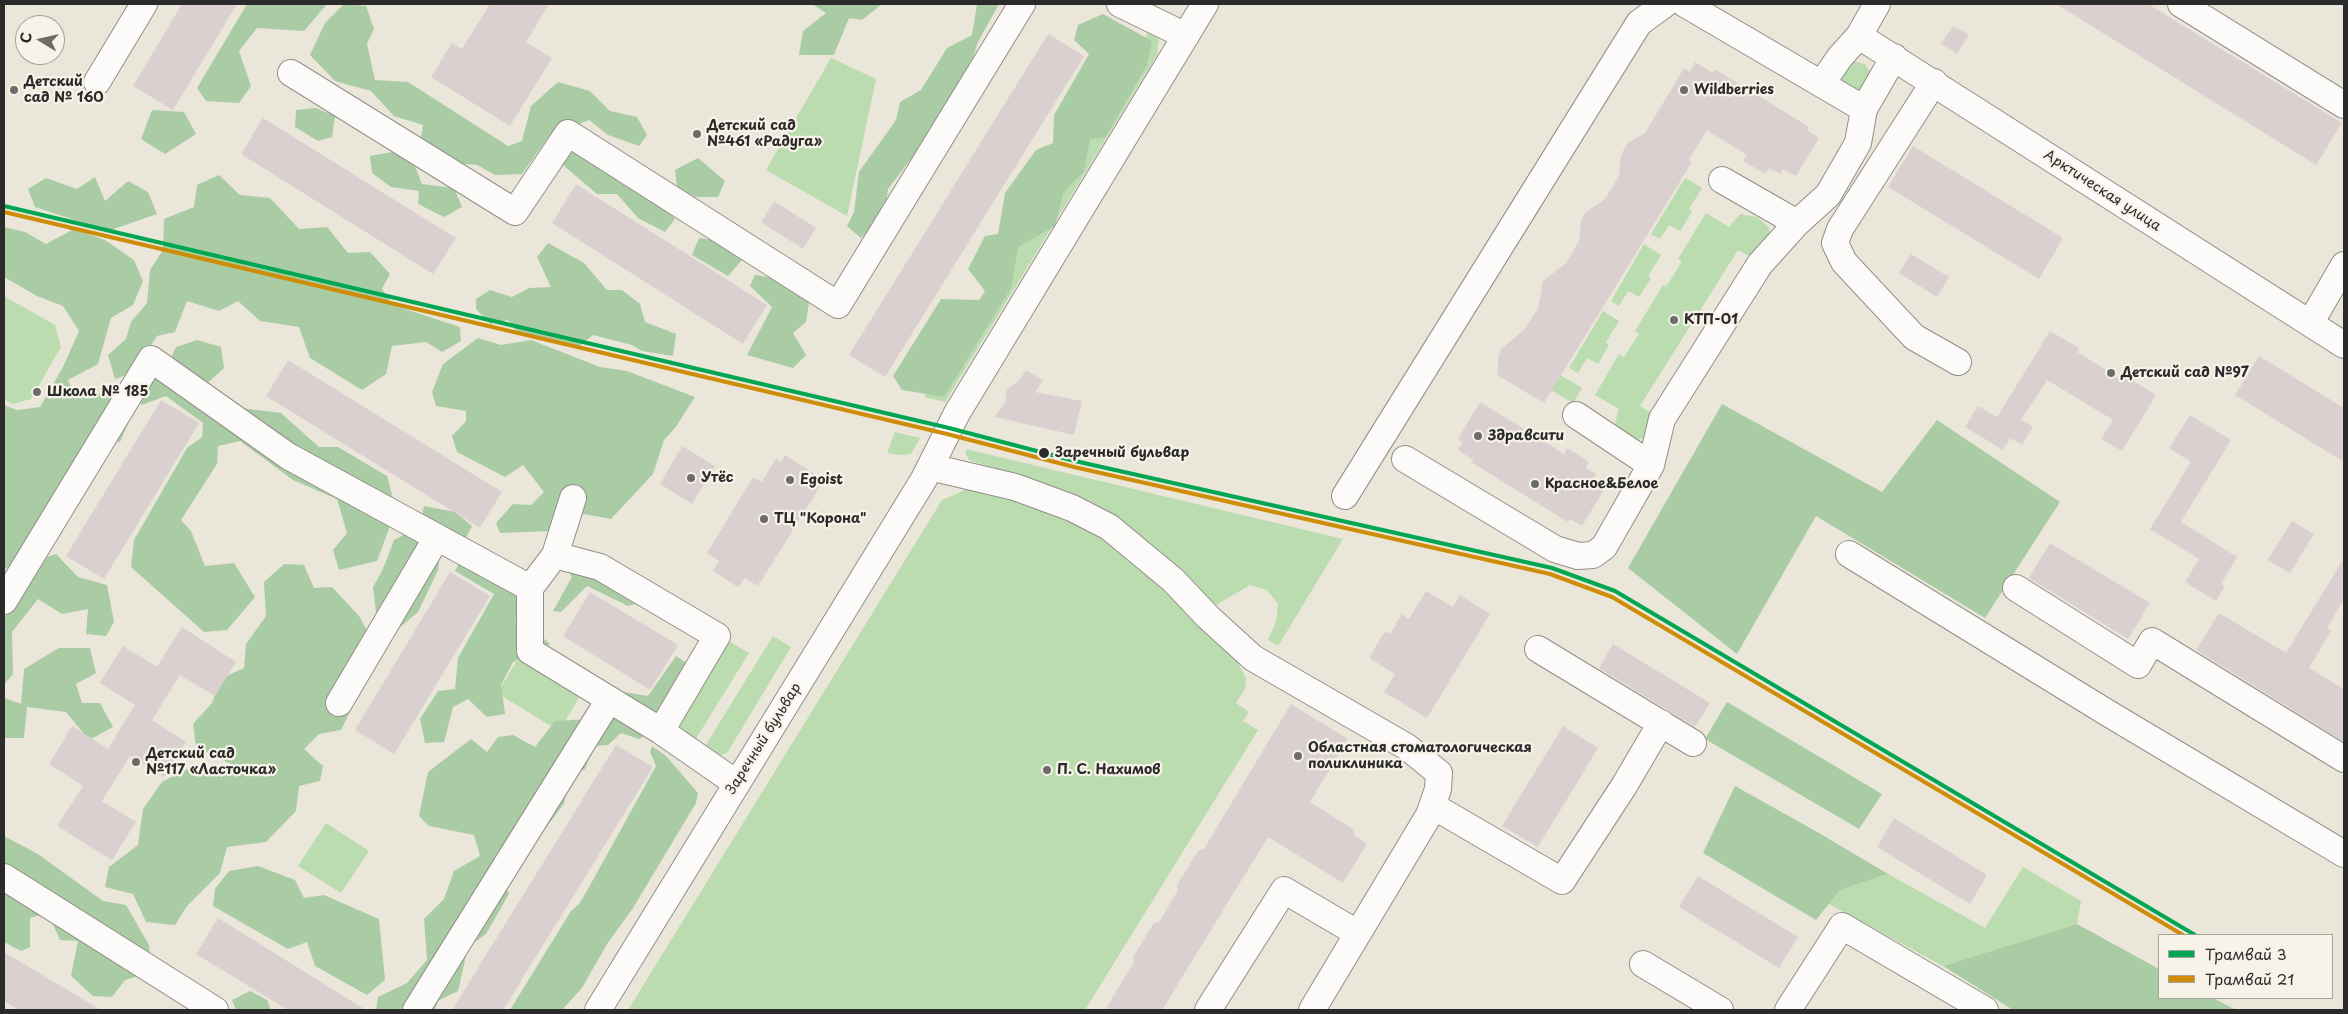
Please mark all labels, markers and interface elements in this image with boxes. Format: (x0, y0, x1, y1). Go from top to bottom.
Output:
north arrow (15, 15, 65, 65)
text: С (14, 31, 37, 45)
place label: Детский сад № 160 (24, 74, 104, 106)
place label: Wildberries (1694, 82, 1774, 98)
marker: Детский сад № 160 (8, 84, 20, 96)
marker: Wildberries (1678, 84, 1690, 96)
place label: Детский сад №461 «Радуга» (707, 118, 822, 150)
marker: Детский сад №461 «Радуга» (691, 128, 703, 140)
street label: Арктическая улица (2040, 147, 2164, 235)
place label: КТП-01 (1684, 312, 1738, 328)
marker: КТП-01 (1668, 314, 1680, 326)
place label: Детский сад №97 (2121, 365, 2249, 381)
marker: Детский сад №97 (2105, 367, 2117, 379)
place label: Школа № 185 (47, 384, 148, 400)
marker: Школа № 185 (31, 386, 43, 398)
place label: Здравсити (1488, 428, 1564, 444)
marker: Здравсити (1472, 430, 1484, 442)
place label: Заречный бульвар (1055, 445, 1189, 461)
marker: Заречный бульвар (1037, 446, 1051, 460)
place label: Утёс (701, 470, 734, 486)
marker: Утёс (685, 472, 697, 484)
place label: Egoist (800, 472, 843, 488)
marker: Egoist (784, 474, 796, 486)
place label: Красное&Белое (1545, 476, 1658, 492)
marker: Красное&Белое (1529, 478, 1541, 490)
place label: ТЦ "Корона" (774, 511, 866, 527)
marker: ТЦ "Корона" (758, 513, 770, 525)
street label: Заречный бульвар (723, 680, 805, 798)
place label: Областная стоматологическая поликлиника (1308, 740, 1532, 772)
place label: Детский сад №117 «Ласточка» (146, 746, 276, 779)
marker: Областная стоматологическая поликлиника (1292, 750, 1304, 762)
marker: Детский сад №117 «Ласточка» (130, 756, 142, 768)
place label: П. С. Нахимов (1057, 762, 1161, 778)
marker: П. С. Нахимов (1041, 764, 1053, 776)
legend (2158, 934, 2333, 999)
text: Трамвай 3 (2205, 942, 2287, 965)
text: Трамвай 21 (2205, 967, 2294, 990)

